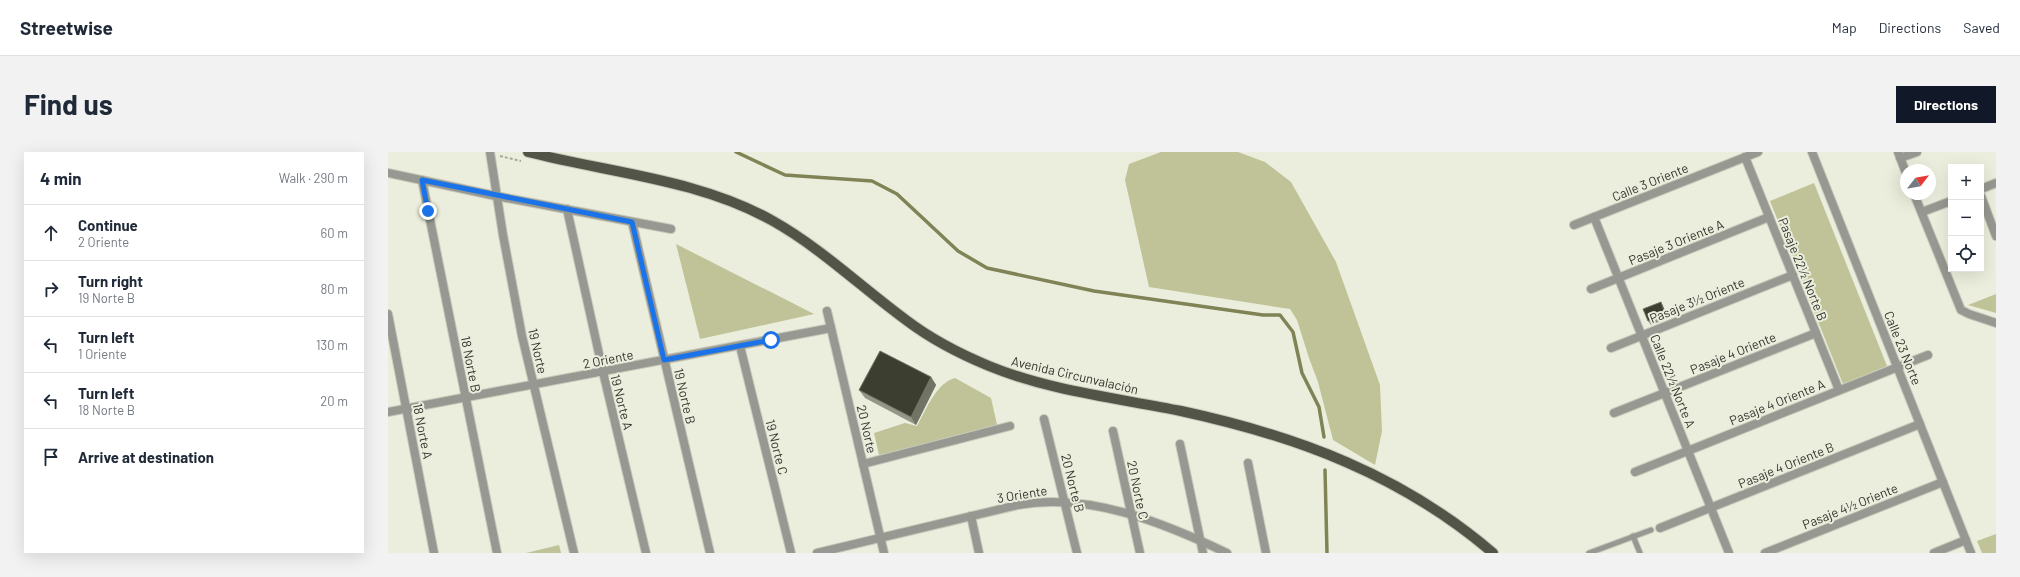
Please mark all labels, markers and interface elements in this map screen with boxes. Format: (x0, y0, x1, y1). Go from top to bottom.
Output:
text: Streetwise (20, 16, 113, 39)
text: Map (1832, 19, 1857, 36)
text: Directions (1879, 19, 1941, 36)
text: Saved (1963, 19, 2000, 36)
button: Directions (1896, 86, 1996, 123)
text: Find us (24, 87, 113, 121)
street label: Calle 3 Oriente (1610, 159, 1691, 205)
north arrow (1900, 164, 1936, 200)
map controls (1948, 164, 1984, 272)
button: + (1948, 164, 1984, 200)
text: 4 min (40, 168, 82, 188)
text: Walk · 290 m (279, 170, 348, 186)
button: − (1948, 200, 1984, 236)
route end (419, 202, 437, 220)
street label: Pasaje 22½ Norte B (1775, 215, 1831, 323)
text: Continue (78, 216, 138, 234)
street label: Pasaje 3 Oriente A (1626, 216, 1726, 268)
icon: ahead (40, 222, 62, 244)
text: 60 m (321, 225, 348, 241)
text: 2 Oriente (78, 234, 129, 250)
button: locate (1948, 236, 1984, 272)
text: Turn right (78, 272, 143, 290)
street label: Pasaje 3½ Oriente (1647, 274, 1747, 326)
icon: right (40, 278, 62, 300)
text: 80 m (321, 281, 348, 297)
text: 19 Norte B (78, 290, 135, 306)
street label: Calle 23 Norte (1881, 309, 1925, 387)
street label: 19 Norte (525, 327, 551, 375)
text: Turn left (78, 328, 134, 346)
street label: Pasaje 4 Oriente (1688, 328, 1778, 378)
route start (762, 331, 780, 349)
street label: Calle 22½ Norte A (1647, 332, 1699, 430)
icon: left (40, 334, 62, 356)
street label: 18 Norte B (458, 335, 484, 393)
text: 130 m (316, 337, 348, 353)
text: 1 Oriente (78, 346, 127, 362)
street label: 2 Oriente (581, 346, 635, 372)
street label: Avenida Circunvalación (1010, 353, 1140, 397)
street label: 19 Norte B (671, 366, 699, 426)
street label: 19 Norte A (607, 373, 637, 432)
street label: Pasaje 4 Oriente A (1727, 375, 1827, 428)
text: Turn left (78, 384, 134, 402)
icon: left (40, 390, 62, 412)
text: 20 m (320, 393, 348, 409)
text: 18 Norte B (78, 402, 135, 418)
street label: 18 Norte A (410, 402, 436, 460)
street label: 20 Norte (854, 403, 880, 455)
street label: 19 Norte C (762, 418, 792, 477)
street label: Pasaje 4 Oriente B (1736, 438, 1836, 492)
icon: arrive (40, 446, 62, 468)
text: Arrive at destination (78, 448, 214, 466)
street label: 20 Norte B (1058, 452, 1088, 514)
street label: 20 Norte C (1124, 459, 1152, 521)
street label: Pasaje 4½ Oriente (1800, 480, 1900, 532)
street label: 3 Oriente (996, 482, 1048, 506)

